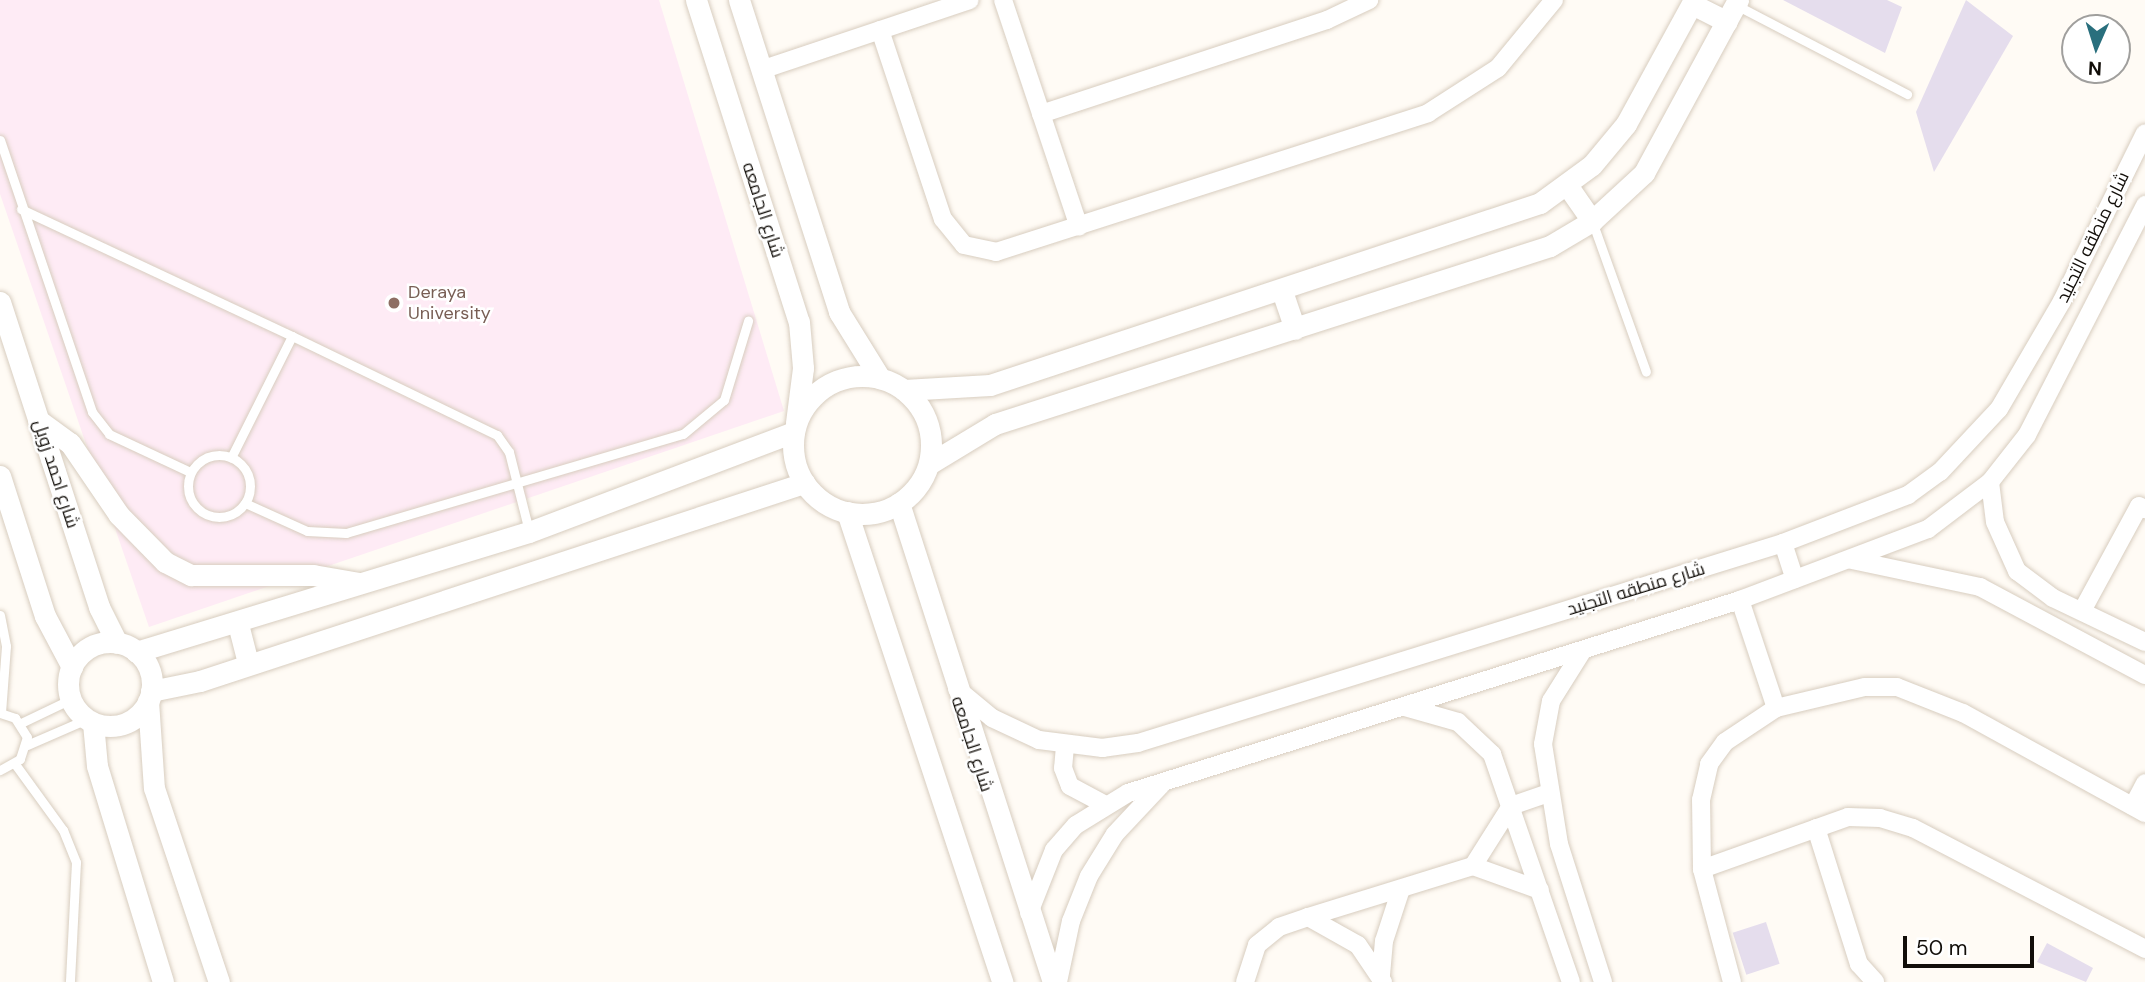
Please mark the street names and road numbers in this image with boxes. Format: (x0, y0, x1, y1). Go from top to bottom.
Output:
street label: شارع الجامعه (737, 160, 789, 260)
street label: شارع منطقه التجنيد (2052, 168, 2134, 306)
street label: شارع احمد زويل (28, 417, 84, 531)
street label: شارع منطقه التجنيد (1565, 558, 1707, 620)
street label: شارع الجامعه (946, 694, 998, 794)

